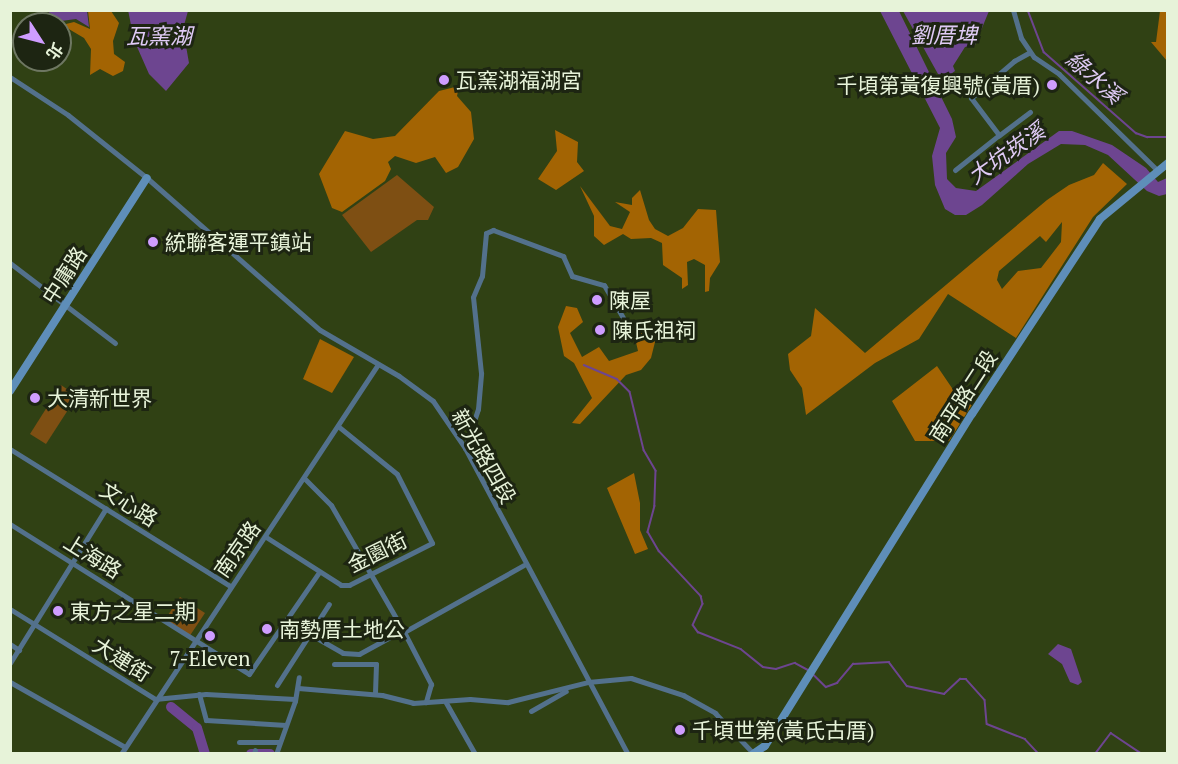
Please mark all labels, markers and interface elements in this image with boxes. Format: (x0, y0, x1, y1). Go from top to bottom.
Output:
north arrow (12, 12, 72, 72)
water label: 劉厝埤 (911, 22, 977, 48)
water label: 瓦窯湖 (126, 23, 192, 49)
text: 北 (41, 38, 69, 64)
water label: 綠水溪 (1061, 45, 1129, 109)
place label: 瓦窯湖福湖宮 (456, 67, 582, 93)
place label: 千頃第黃復興號(黃厝) (837, 72, 1040, 98)
marker: 瓦窯湖福湖宮 (437, 73, 451, 87)
marker: 千頃第黃復興號(黃厝) (1045, 78, 1059, 92)
water label: 大坑崁溪 (962, 117, 1050, 189)
place label: 統聯客運平鎮站 (165, 229, 312, 255)
marker: 統聯客運平鎮站 (146, 235, 160, 249)
street label: 中庸路 (36, 242, 92, 308)
place label: 陳屋 (609, 287, 651, 313)
marker: 陳屋 (590, 293, 604, 307)
place label: 陳氏祖祠 (612, 317, 696, 343)
marker: 陳氏祖祠 (593, 323, 607, 337)
street label: 南平路二段 (924, 345, 1002, 447)
place label: 大清新世界 (47, 385, 152, 411)
marker: 大清新世界 (28, 391, 42, 405)
street label: 新光路四段 (447, 404, 521, 508)
street label: 文心路 (96, 477, 162, 531)
street label: 南京路 (209, 516, 265, 582)
street label: 金園街 (343, 527, 411, 577)
street label: 上海路 (60, 529, 126, 583)
place label: 東方之星二期 (70, 598, 196, 624)
marker: 東方之星二期 (51, 604, 65, 618)
place label: 南勢厝土地公 (279, 616, 405, 642)
marker: 南勢厝土地公 (260, 622, 274, 636)
marker: 7-Eleven (203, 629, 217, 643)
street label: 大連街 (89, 632, 155, 686)
place label: 7-Eleven (169, 645, 251, 671)
place label: 千頃世第(黃氏古厝) (692, 717, 874, 743)
marker: 千頃世第(黃氏古厝) (673, 723, 687, 737)

